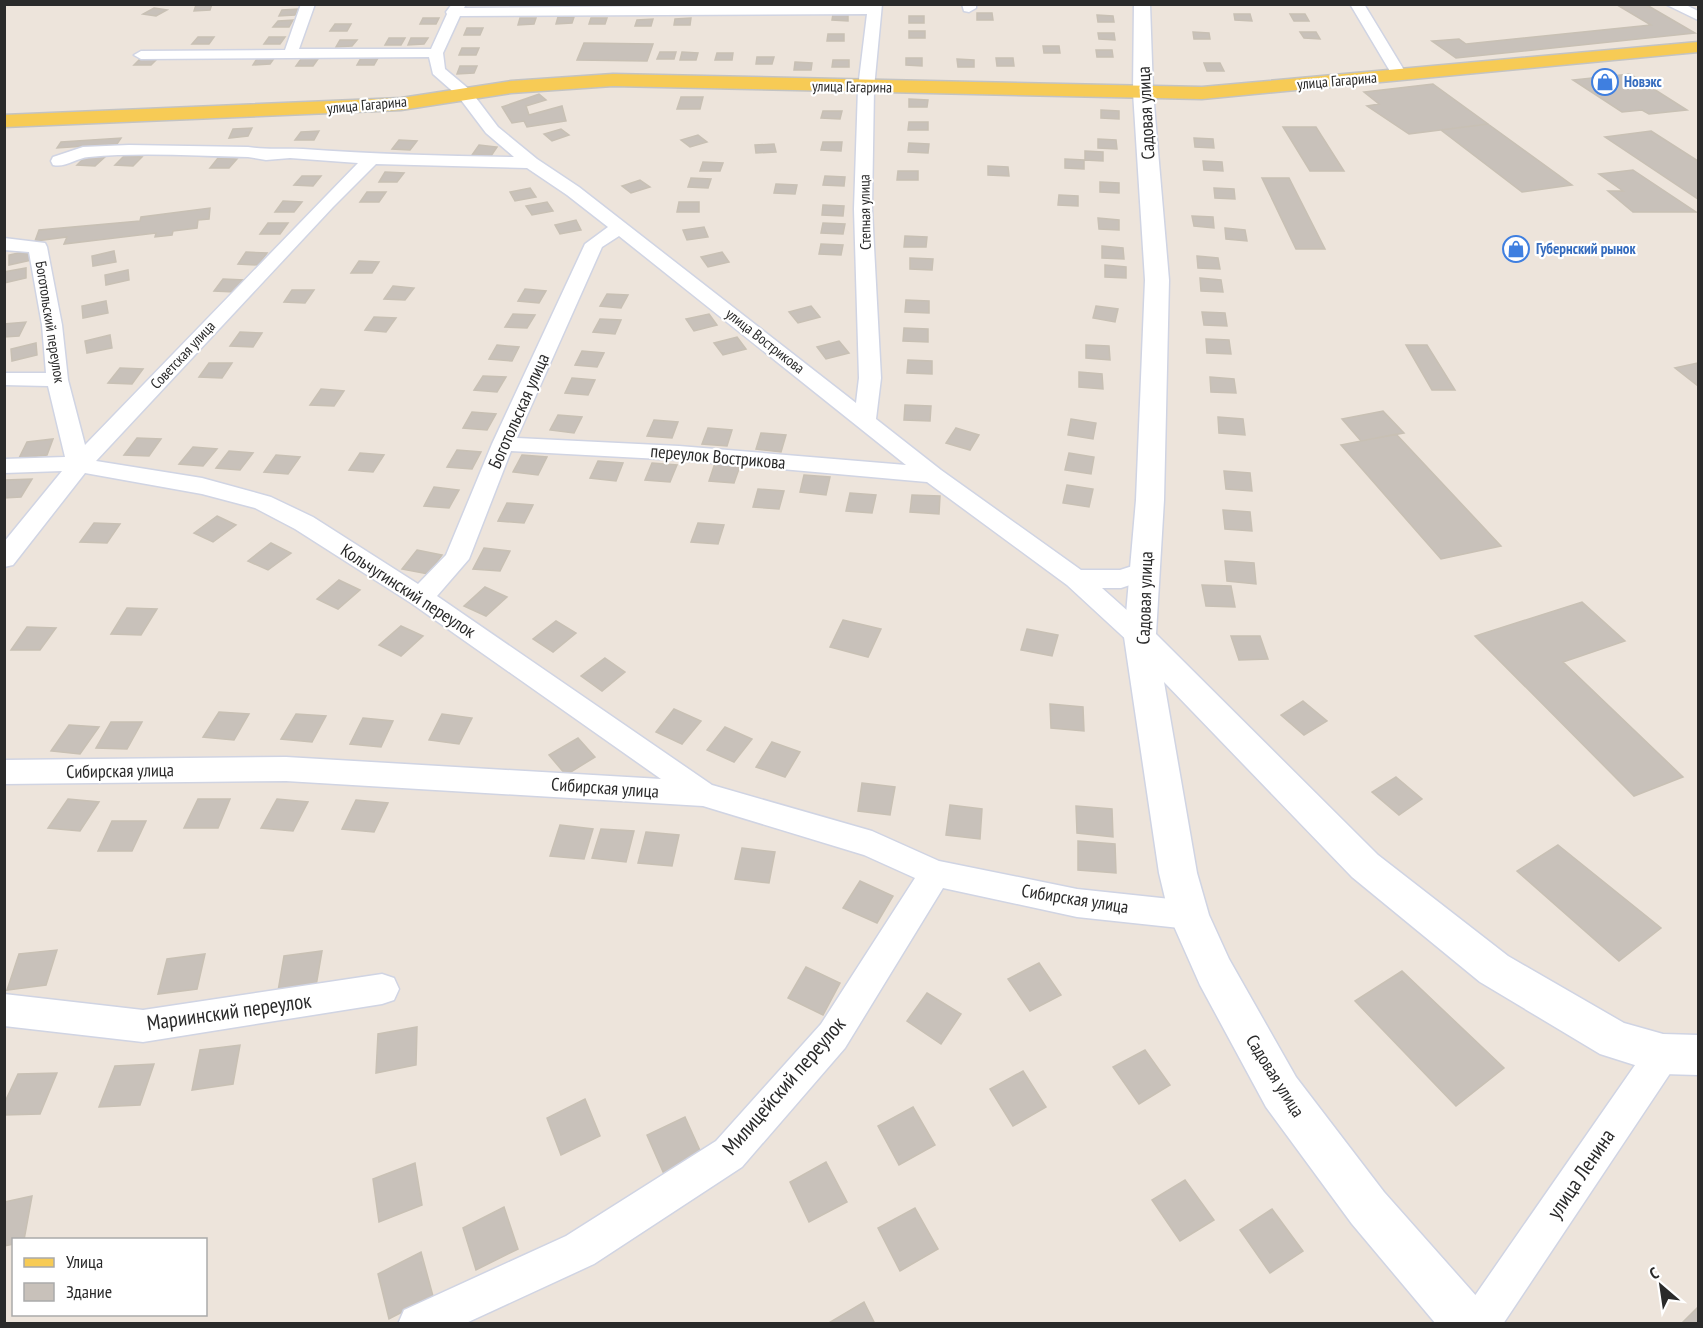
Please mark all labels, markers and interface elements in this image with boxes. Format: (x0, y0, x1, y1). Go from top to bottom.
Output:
street label: Садовая улица (1132, 66, 1159, 160)
shop icon: Новэкс (1590, 67, 1620, 97)
street label: улица Гагарина (1296, 68, 1378, 93)
place label: Новэкс (1624, 72, 1663, 91)
street label: улица Гагарина (812, 76, 892, 97)
street label: улица Гагарина (326, 92, 408, 117)
street label: Степная улица (854, 174, 875, 250)
shop icon: Губернский рынок (1501, 234, 1531, 264)
place label: Губернский рынок (1536, 239, 1637, 258)
street label: Боготольский переулок (31, 260, 70, 384)
street label: улица Вострикова (722, 304, 809, 377)
street label: Советская улица (146, 317, 219, 393)
street label: Боготольская улица (483, 350, 554, 472)
street label: переулок Вострикова (649, 439, 787, 474)
street label: Кольчугинский переулок (336, 538, 480, 643)
street label: Садовая улица (1131, 551, 1158, 645)
street label: Сибирская улица (66, 758, 174, 783)
street label: Сибирская улица (550, 772, 660, 803)
street label: Сибирская улица (1020, 879, 1130, 918)
street label: Мариинский переулок (145, 987, 313, 1036)
street label: Милицейский переулок (716, 1011, 851, 1160)
street label: Садовая улица (1241, 1030, 1310, 1121)
street label: улица Ленина (1541, 1124, 1620, 1224)
legend (12, 1238, 207, 1316)
text: Улица (66, 1250, 103, 1273)
north arrow (1631, 1256, 1691, 1316)
text: С (1646, 1262, 1662, 1283)
text: Здание (66, 1280, 112, 1303)

